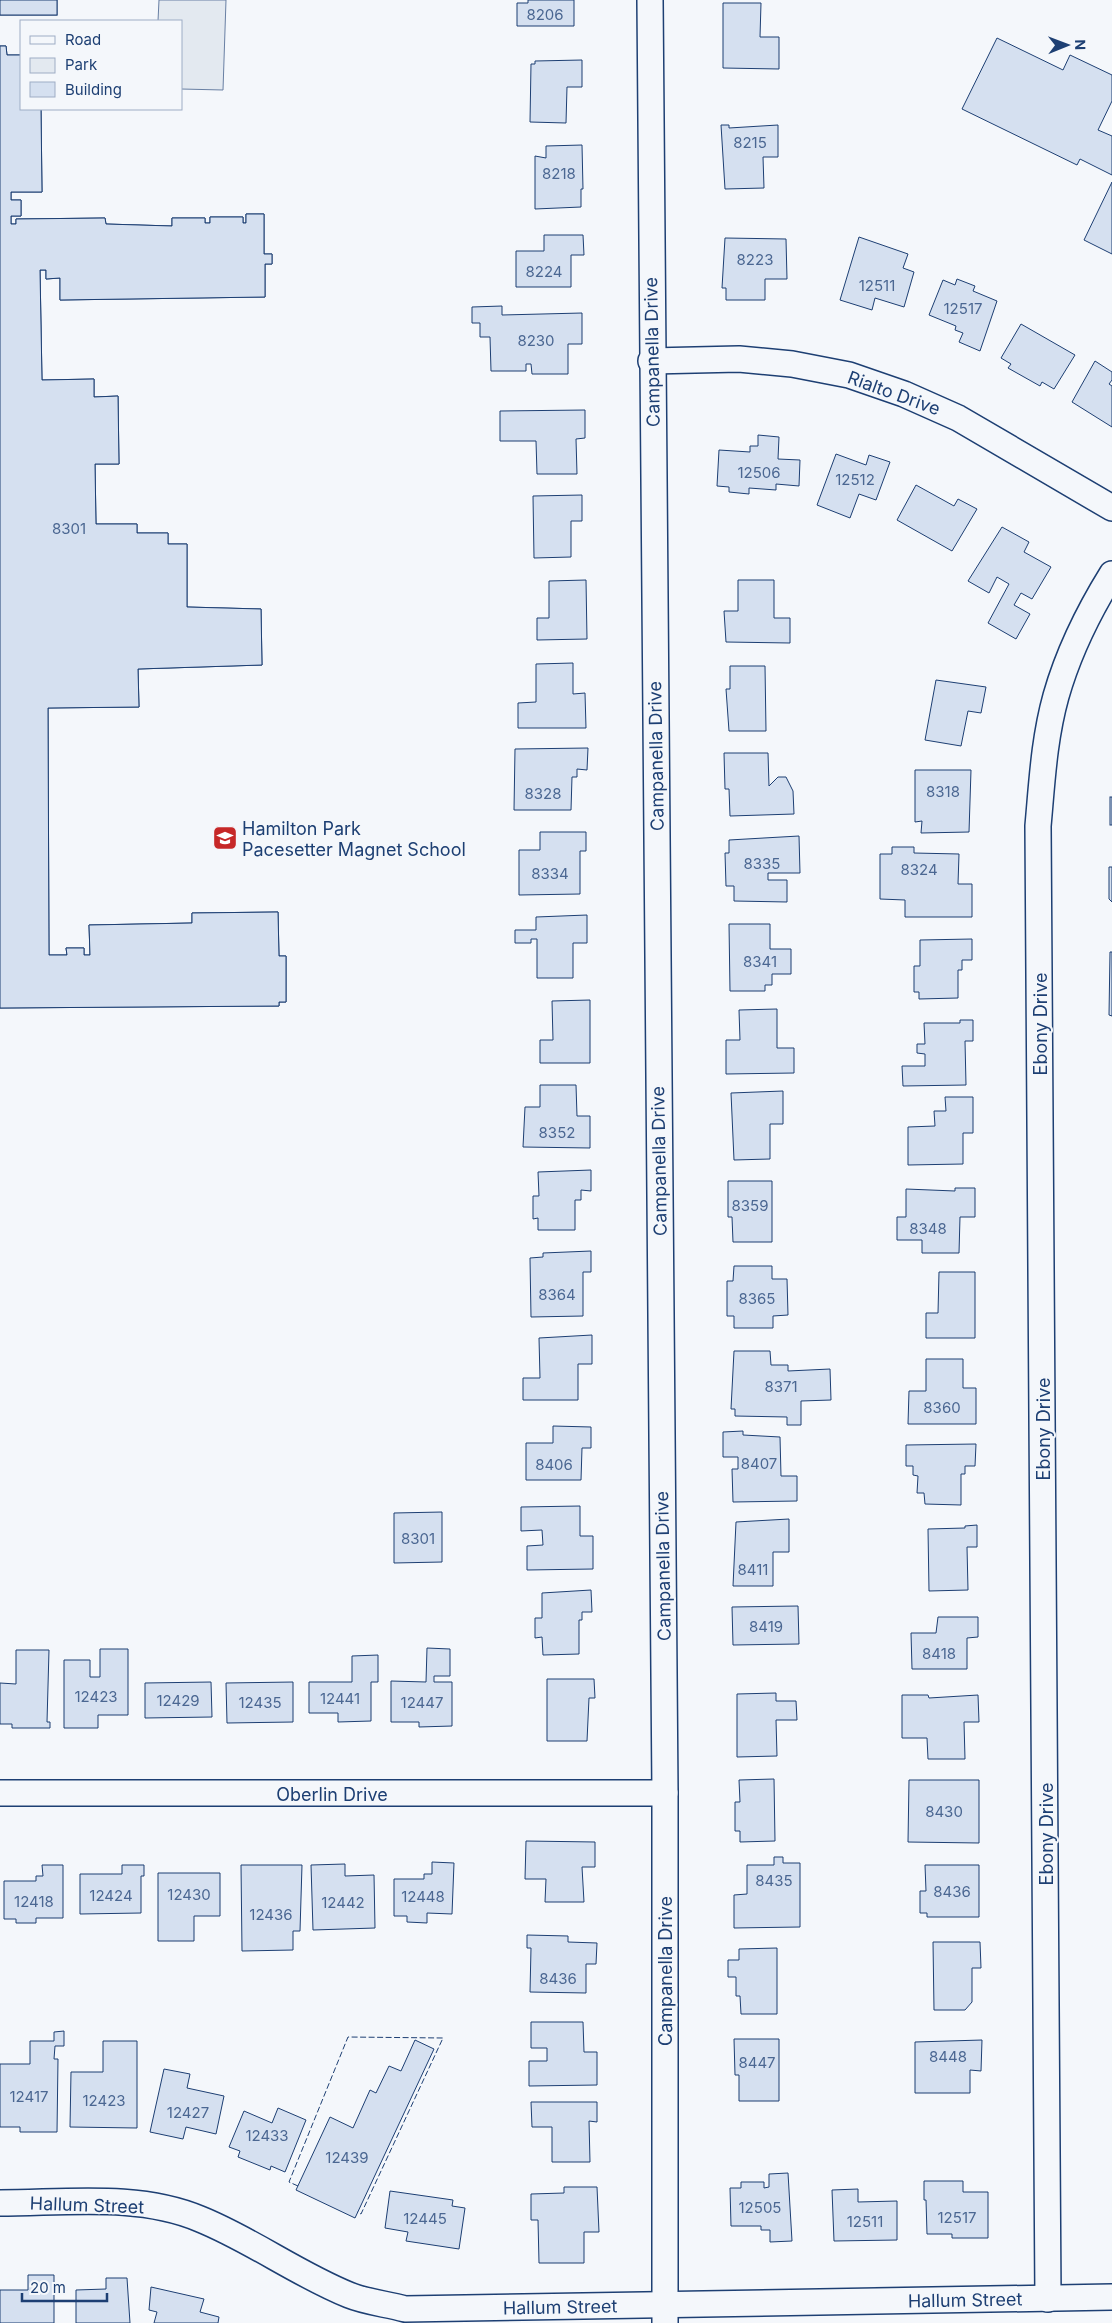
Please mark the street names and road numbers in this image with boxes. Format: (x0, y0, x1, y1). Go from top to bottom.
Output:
street label: Campanella Drive (640, 277, 664, 427)
street label: Rialto Drive (845, 367, 943, 419)
street label: Campanella Drive (644, 681, 668, 831)
street label: Ebony Drive (1030, 973, 1051, 1075)
street label: Campanella Drive (647, 1086, 671, 1236)
street label: Ebony Drive (1033, 1378, 1054, 1480)
street label: Campanella Drive (651, 1491, 675, 1641)
street label: Ebony Drive (1036, 1783, 1057, 1885)
street label: Oberlin Drive (276, 1784, 388, 1805)
street label: Campanella Drive (655, 1896, 676, 2046)
street label: Hallum Street (29, 2193, 145, 2217)
street label: Hallum Street (908, 2289, 1023, 2311)
street label: Hallum Street (503, 2296, 618, 2318)

